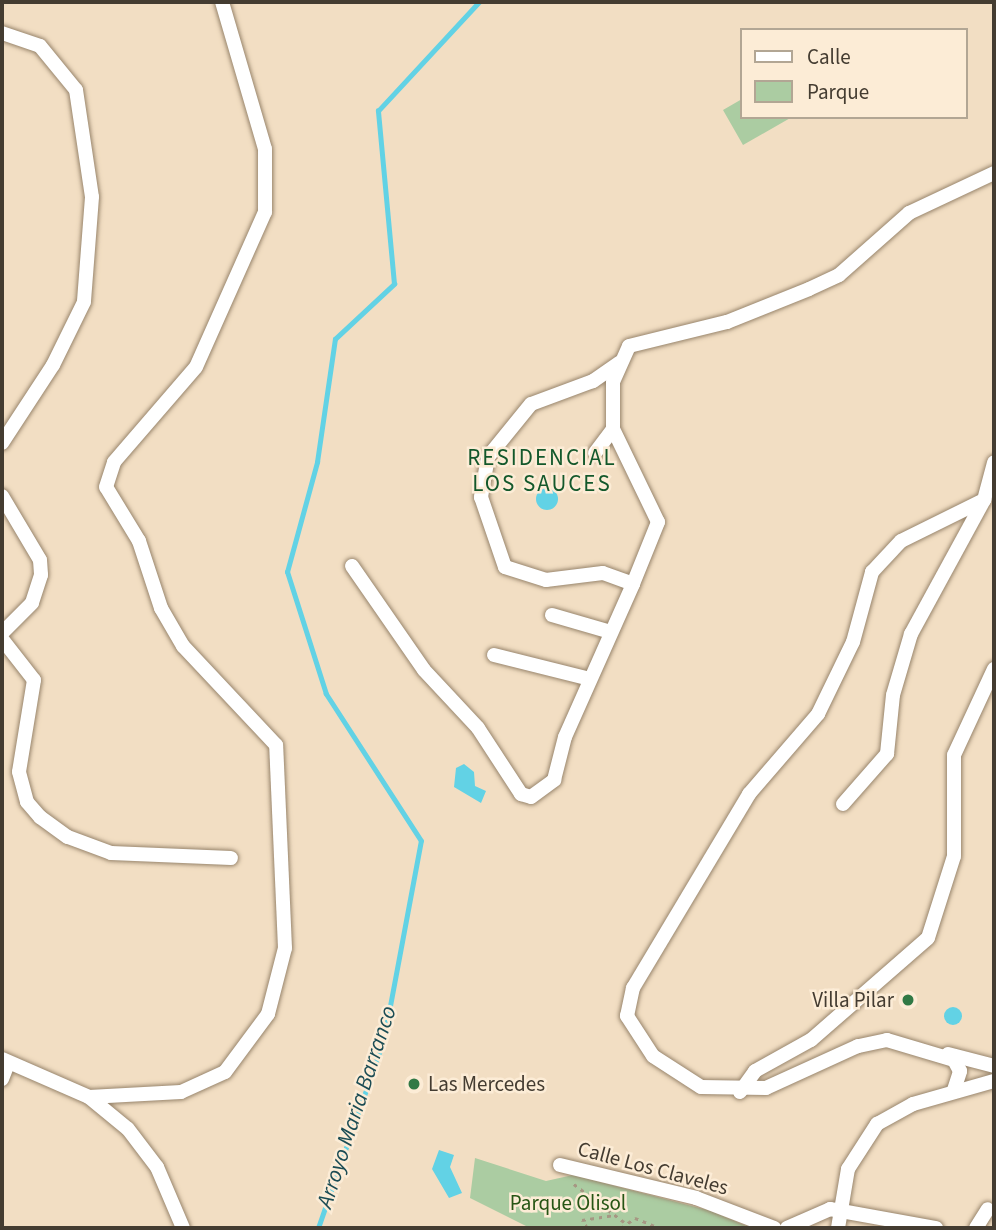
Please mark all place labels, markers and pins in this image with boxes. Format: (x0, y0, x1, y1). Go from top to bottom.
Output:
place label: Villa Pilar (812, 987, 894, 1013)
marker: Villa Pilar (900, 992, 916, 1008)
place label: Las Mercedes (428, 1071, 545, 1097)
marker: Las Mercedes (406, 1076, 422, 1092)

